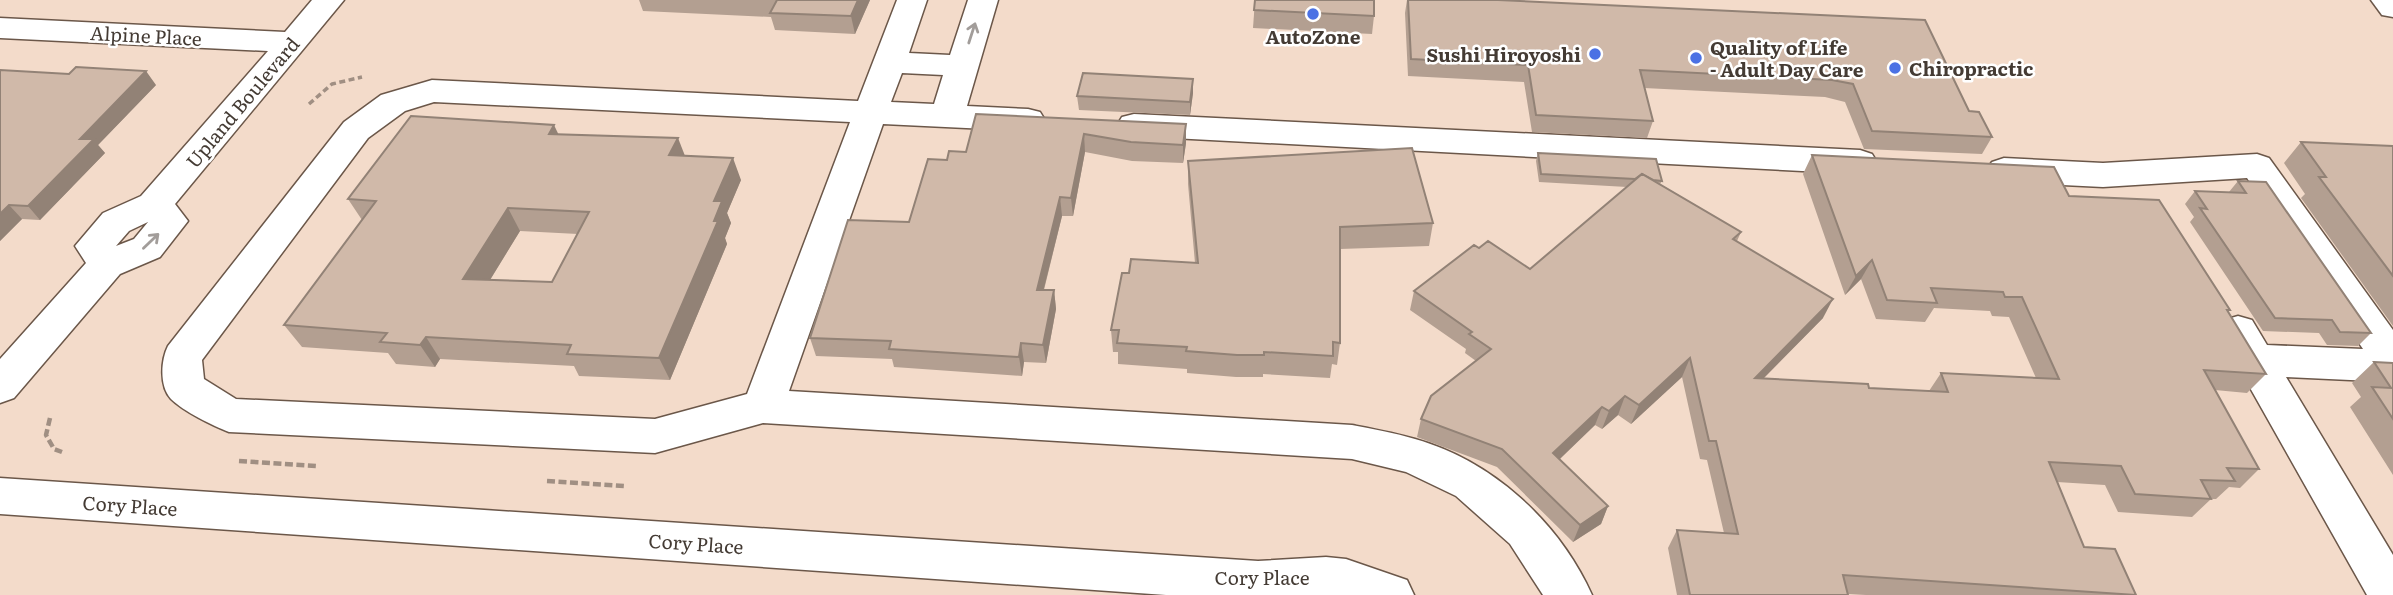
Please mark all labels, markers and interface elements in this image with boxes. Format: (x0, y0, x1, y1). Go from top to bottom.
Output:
marker: AutoZone (1305, 6, 1321, 22)
street label: Alpine Place (90, 18, 203, 52)
one-way arrow (966, 22, 979, 44)
place label: AutoZone (1266, 22, 1361, 50)
street label: Upland Boulevard (179, 30, 306, 174)
place label: Quality of Life - Adult Day Care (1710, 33, 1864, 83)
place label: Sushi Hiroyoshi (1426, 40, 1581, 68)
marker: Sushi Hiroyoshi (1587, 46, 1603, 62)
marker: Quality of Life - Adult Day Care (1688, 50, 1704, 66)
place label: Chiropractic (1909, 54, 2033, 82)
marker: Chiropractic (1887, 60, 1903, 76)
one-way arrow (142, 233, 159, 250)
street label: Cory Place (82, 488, 179, 522)
street label: Cory Place (648, 526, 745, 560)
street label: Cory Place (1214, 563, 1310, 591)

